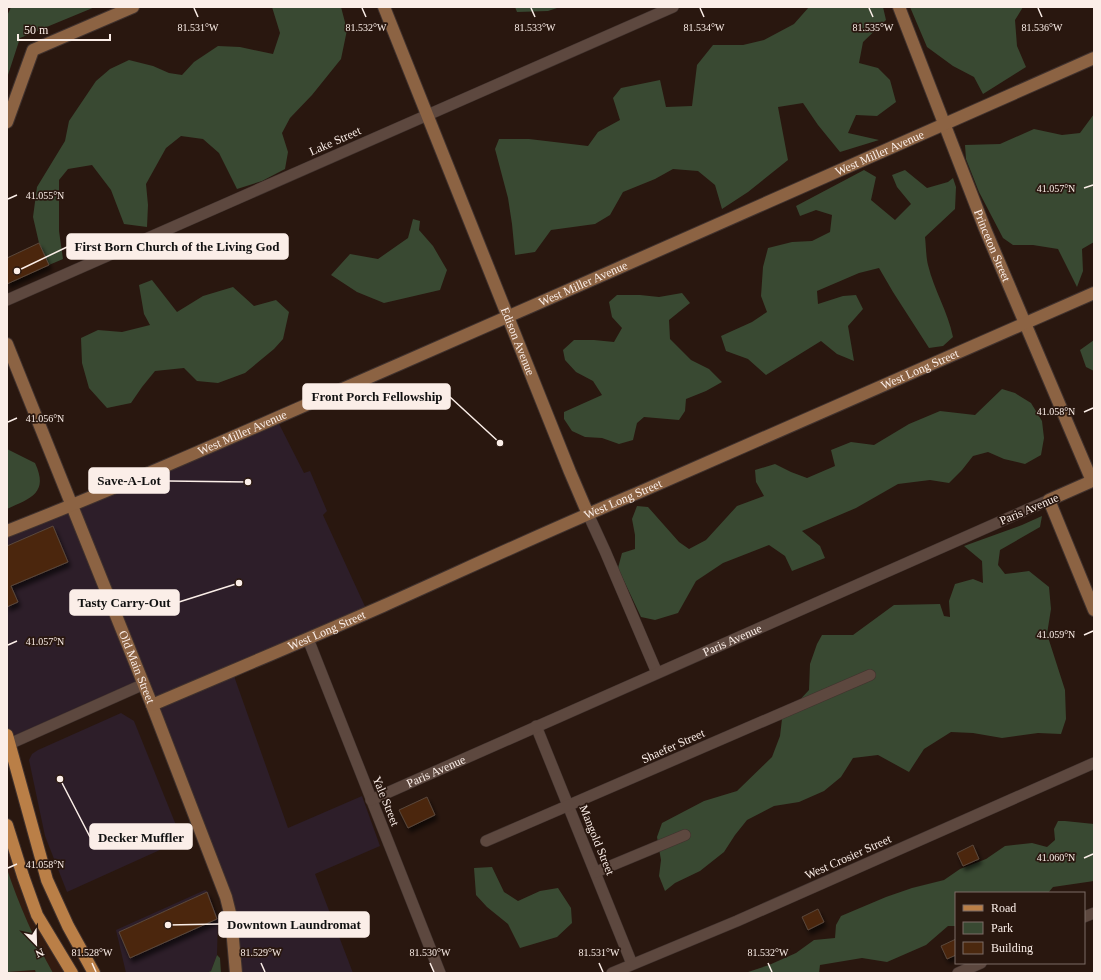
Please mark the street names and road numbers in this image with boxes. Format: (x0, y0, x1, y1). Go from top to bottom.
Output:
street label: Lake Street (307, 123, 364, 159)
street label: West Miller Avenue (833, 127, 926, 179)
street label: Princeton Street (971, 207, 1014, 284)
street label: West Miller Avenue (537, 258, 630, 309)
street label: Edison Avenue (498, 305, 538, 377)
street label: West Long Street (879, 346, 961, 392)
street label: West Miller Avenue (196, 407, 289, 458)
street label: West Long Street (582, 476, 665, 522)
street label: Paris Avenue (997, 490, 1061, 528)
street label: West Long Street (286, 607, 368, 653)
street label: Paris Avenue (701, 621, 764, 659)
street label: Old Main Street (116, 628, 158, 706)
street label: Shaefer Street (639, 726, 707, 766)
street label: Paris Avenue (404, 752, 467, 790)
street label: Yale Street (370, 774, 403, 829)
street label: Mangold Street (577, 803, 618, 878)
street label: West Crosier Street (803, 831, 894, 882)

